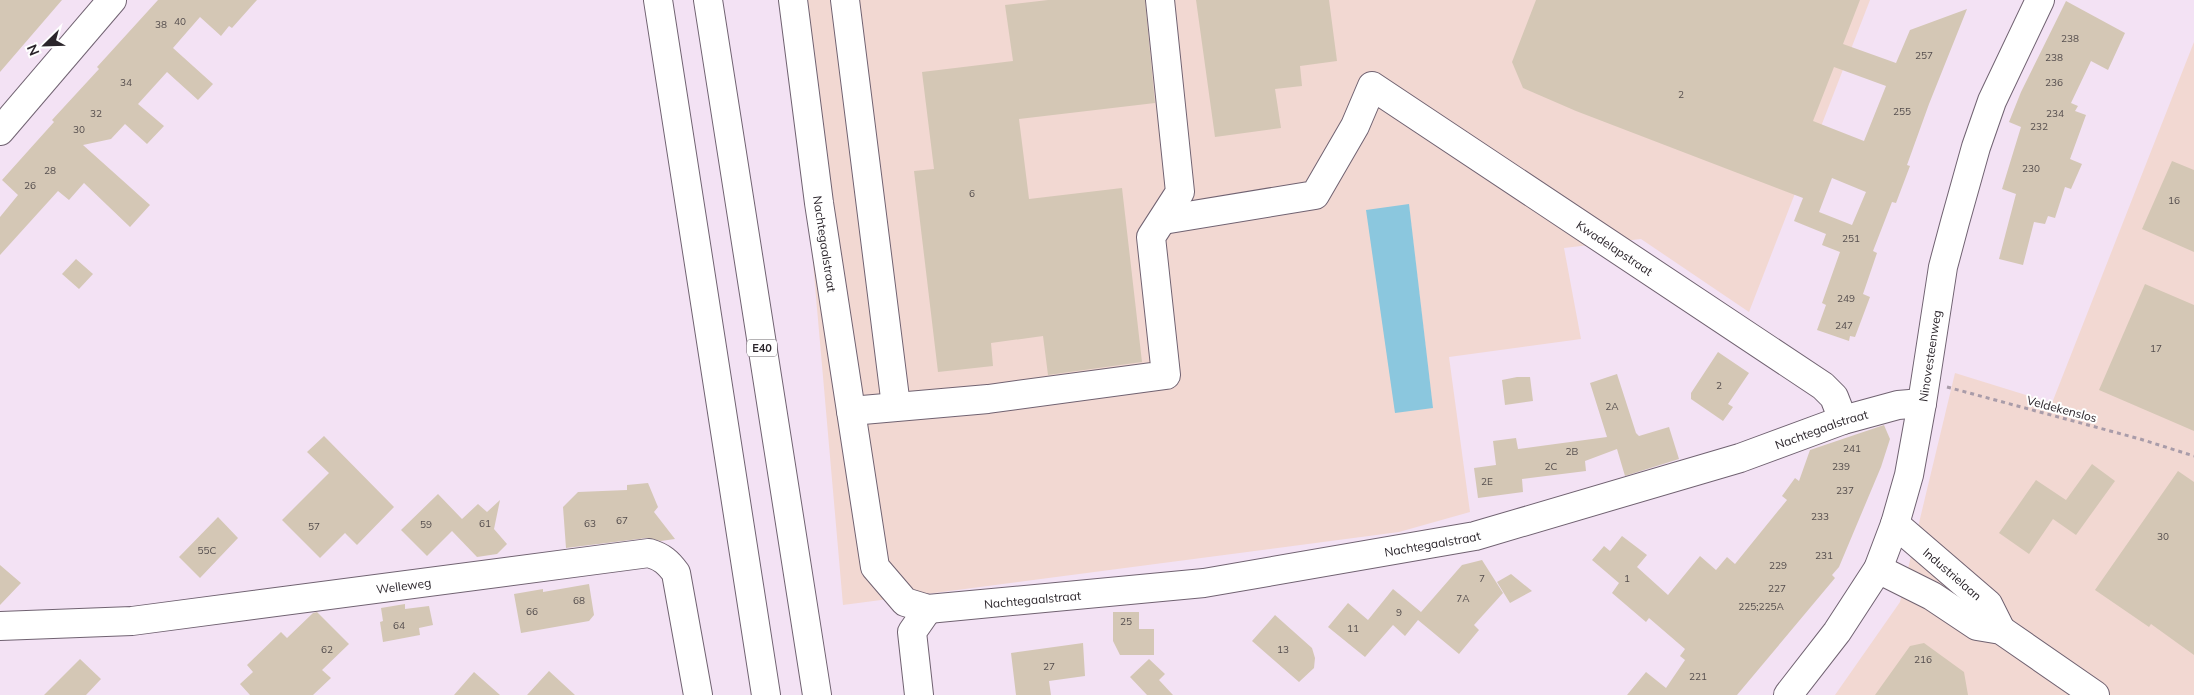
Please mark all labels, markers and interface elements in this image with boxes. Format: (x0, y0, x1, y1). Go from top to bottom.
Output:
house number: 40 (174, 15, 186, 28)
house number: 38 (155, 18, 167, 31)
north arrow (20, 20, 70, 70)
house number: 238 (2061, 32, 2079, 45)
text: N (23, 42, 43, 58)
house number: 257 (1915, 49, 1933, 62)
house number: 238 (2045, 51, 2063, 64)
house number: 34 (120, 76, 132, 89)
house number: 236 (2045, 76, 2063, 89)
house number: 2 (1678, 88, 1684, 101)
house number: 255 (1893, 105, 1911, 118)
house number: 32 (90, 107, 102, 120)
house number: 234 (2046, 107, 2064, 120)
house number: 232 (2030, 120, 2048, 133)
house number: 30 (73, 123, 85, 136)
house number: 230 (2022, 162, 2040, 175)
house number: 28 (44, 164, 56, 177)
house number: 26 (24, 179, 36, 192)
house number: 6 (969, 187, 975, 200)
house number: 16 (2168, 194, 2180, 207)
street label: Nachtegaalstraat (811, 195, 840, 293)
street label: Kwadelapstraat (1574, 217, 1656, 278)
house number: 251 (1842, 232, 1860, 245)
house number: 249 (1837, 292, 1855, 305)
street label: Ninovesteenweg (1915, 309, 1944, 403)
house number: 247 (1835, 319, 1853, 332)
road number: E40 (747, 339, 777, 356)
house number: 17 (2150, 342, 2162, 355)
house number: 2 (1716, 379, 1722, 392)
street label: Veldekenslos (2025, 392, 2099, 426)
house number: 2A (1605, 400, 1619, 413)
street label: Nachtegaalstraat (1773, 406, 1869, 452)
house number: 241 (1843, 442, 1861, 455)
house number: 2B (1566, 445, 1579, 458)
house number: 2C (1545, 460, 1558, 473)
house number: 239 (1832, 460, 1850, 473)
house number: 2E (1481, 475, 1493, 488)
house number: 237 (1836, 484, 1854, 497)
house number: 233 (1811, 510, 1829, 523)
house number: 67 (616, 514, 628, 527)
house number: 61 (479, 517, 491, 530)
house number: 63 (584, 517, 596, 530)
house number: 59 (420, 518, 432, 531)
house number: 57 (308, 520, 320, 533)
street label: Nachtegaalstraat (1383, 527, 1482, 559)
house number: 30 (2157, 530, 2169, 543)
house number: 55C (198, 544, 217, 557)
street label: Industrielaan (1920, 544, 1985, 603)
house number: 231 (1815, 549, 1833, 562)
house number: 229 (1769, 559, 1787, 572)
house number: 7 (1479, 572, 1485, 585)
house number: 1 (1624, 572, 1630, 585)
street label: Welleweg (375, 574, 432, 596)
house number: 227 (1768, 582, 1786, 595)
street label: Nachtegaalstraat (983, 587, 1082, 611)
house number: 7A (1456, 592, 1470, 605)
house number: 68 (573, 594, 585, 607)
house number: 225;225A (1738, 600, 1784, 613)
house number: 66 (526, 605, 538, 618)
house number: 9 (1396, 606, 1402, 619)
house number: 25 (1120, 615, 1132, 628)
house number: 64 (393, 619, 405, 632)
house number: 11 (1347, 622, 1359, 635)
house number: 62 (321, 643, 333, 656)
house number: 13 (1277, 643, 1289, 656)
house number: 216 (1914, 653, 1932, 666)
house number: 27 (1043, 660, 1055, 673)
house number: 221 (1689, 670, 1707, 683)

